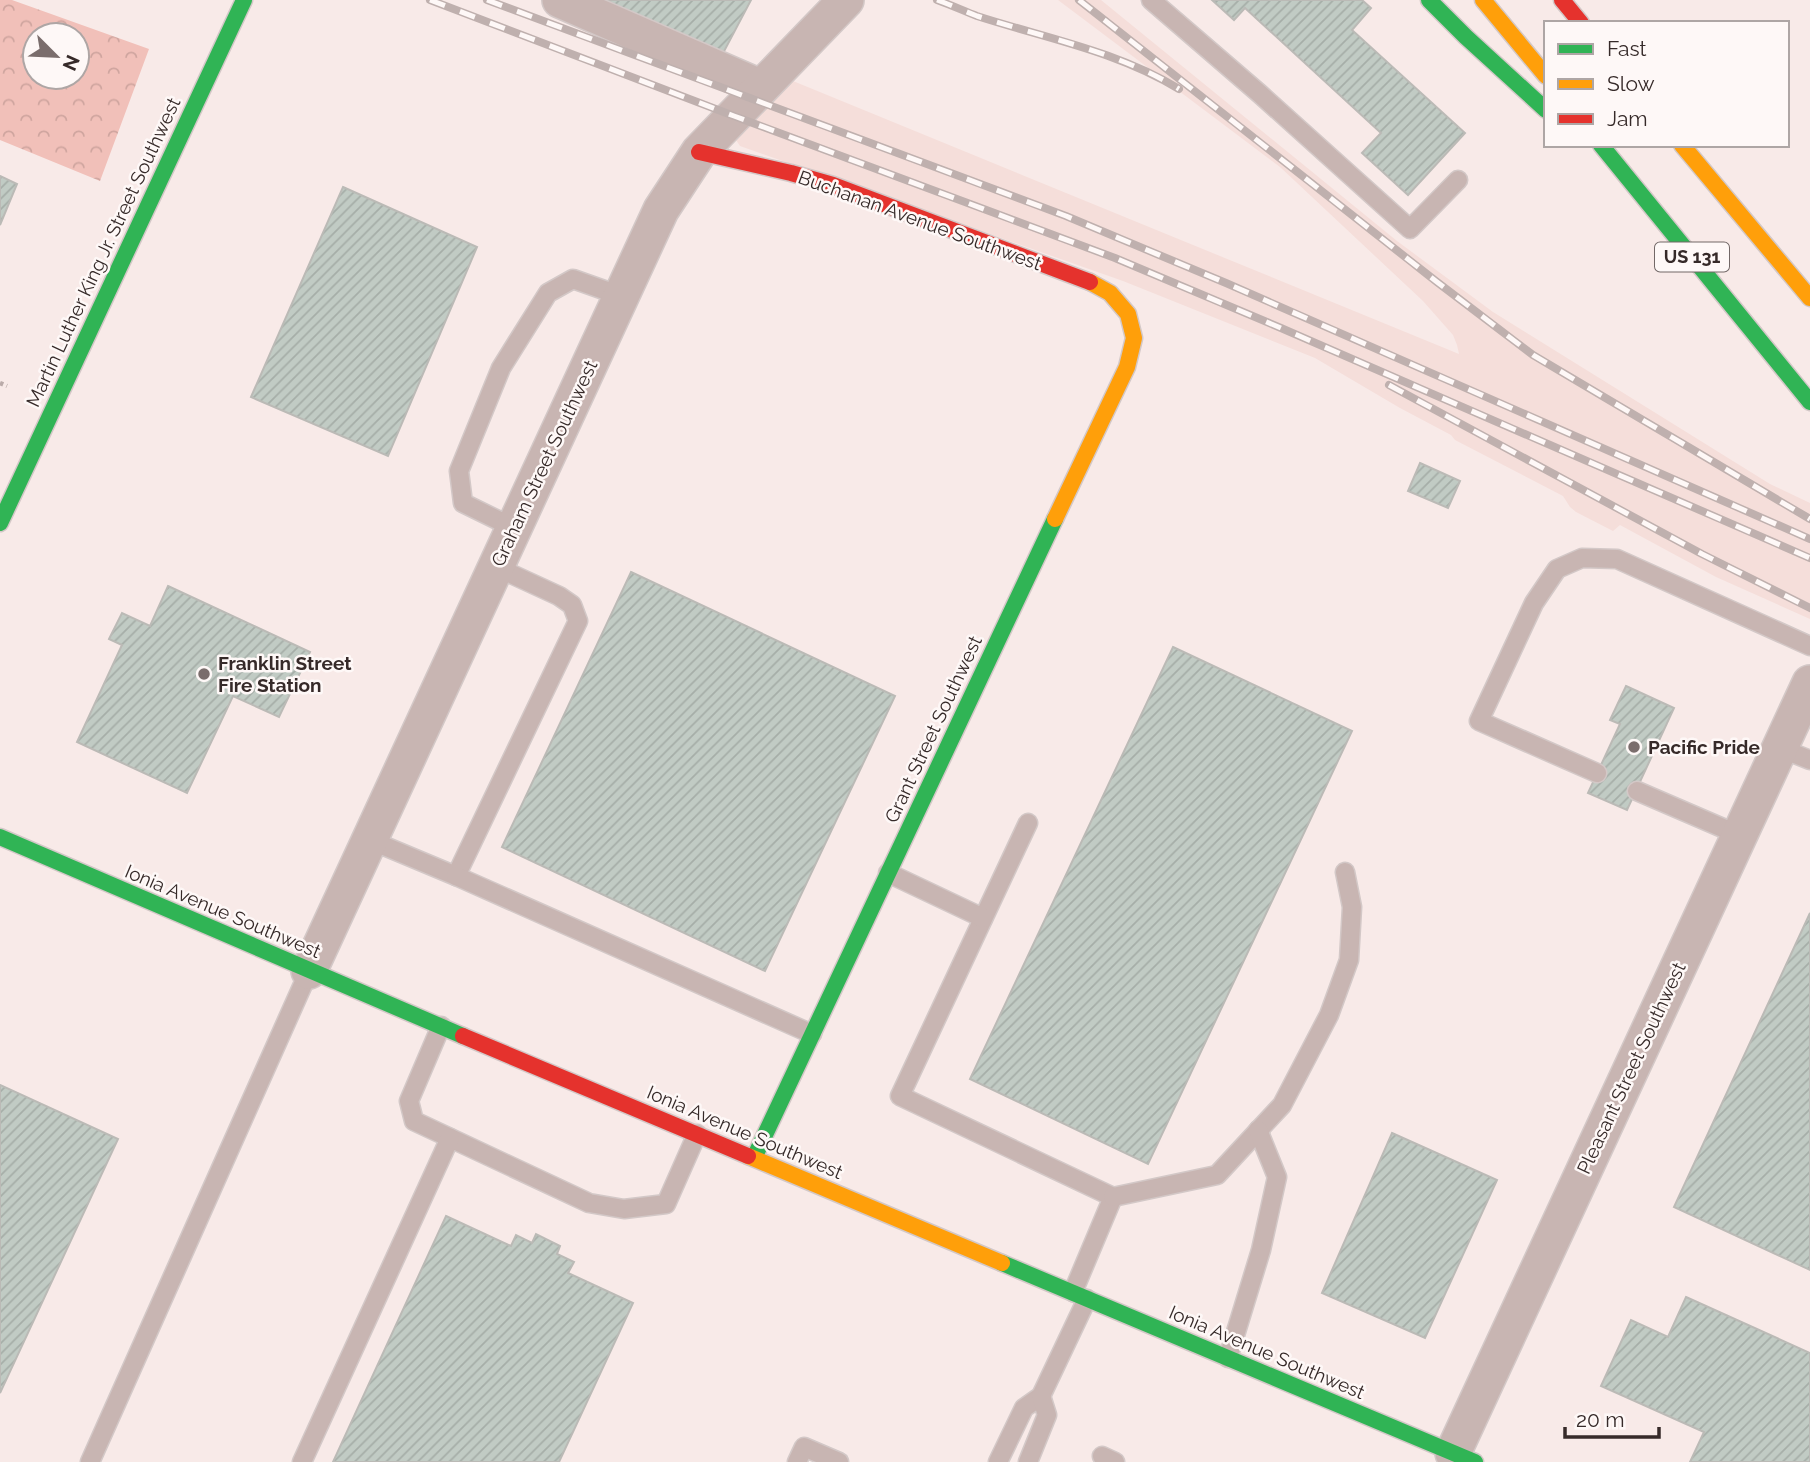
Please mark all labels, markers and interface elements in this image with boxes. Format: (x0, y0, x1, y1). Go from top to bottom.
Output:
north arrow (21, 21, 91, 91)
legend (1544, 21, 1789, 147)
text: Fast (1607, 36, 1647, 61)
text: N (59, 52, 85, 74)
text: Slow (1607, 71, 1655, 96)
street label: Martin Luther King Jr. Street Southwest (21, 93, 185, 410)
text: Jam (1607, 106, 1648, 131)
street label: Buchanan Avenue Southwest (795, 166, 1045, 275)
road number: US 131 (1655, 243, 1729, 272)
street label: Graham Street Southwest (486, 356, 602, 570)
street label: Grant Street Southwest (880, 632, 986, 826)
place label: Franklin Street Fire Station (218, 652, 352, 696)
marker: Franklin Street Fire Station (196, 666, 212, 682)
place label: Pacific Pride (1648, 736, 1760, 758)
marker: Pacific Pride (1626, 739, 1642, 755)
street label: Ionia Avenue Southwest (122, 860, 325, 962)
street label: Pleasant Street Southwest (1572, 958, 1690, 1177)
street label: Ionia Avenue Southwest (644, 1081, 847, 1183)
street label: Ionia Avenue Southwest (1166, 1301, 1369, 1403)
scale bar (1565, 1396, 1660, 1440)
text: 20 m (1576, 1407, 1624, 1432)

